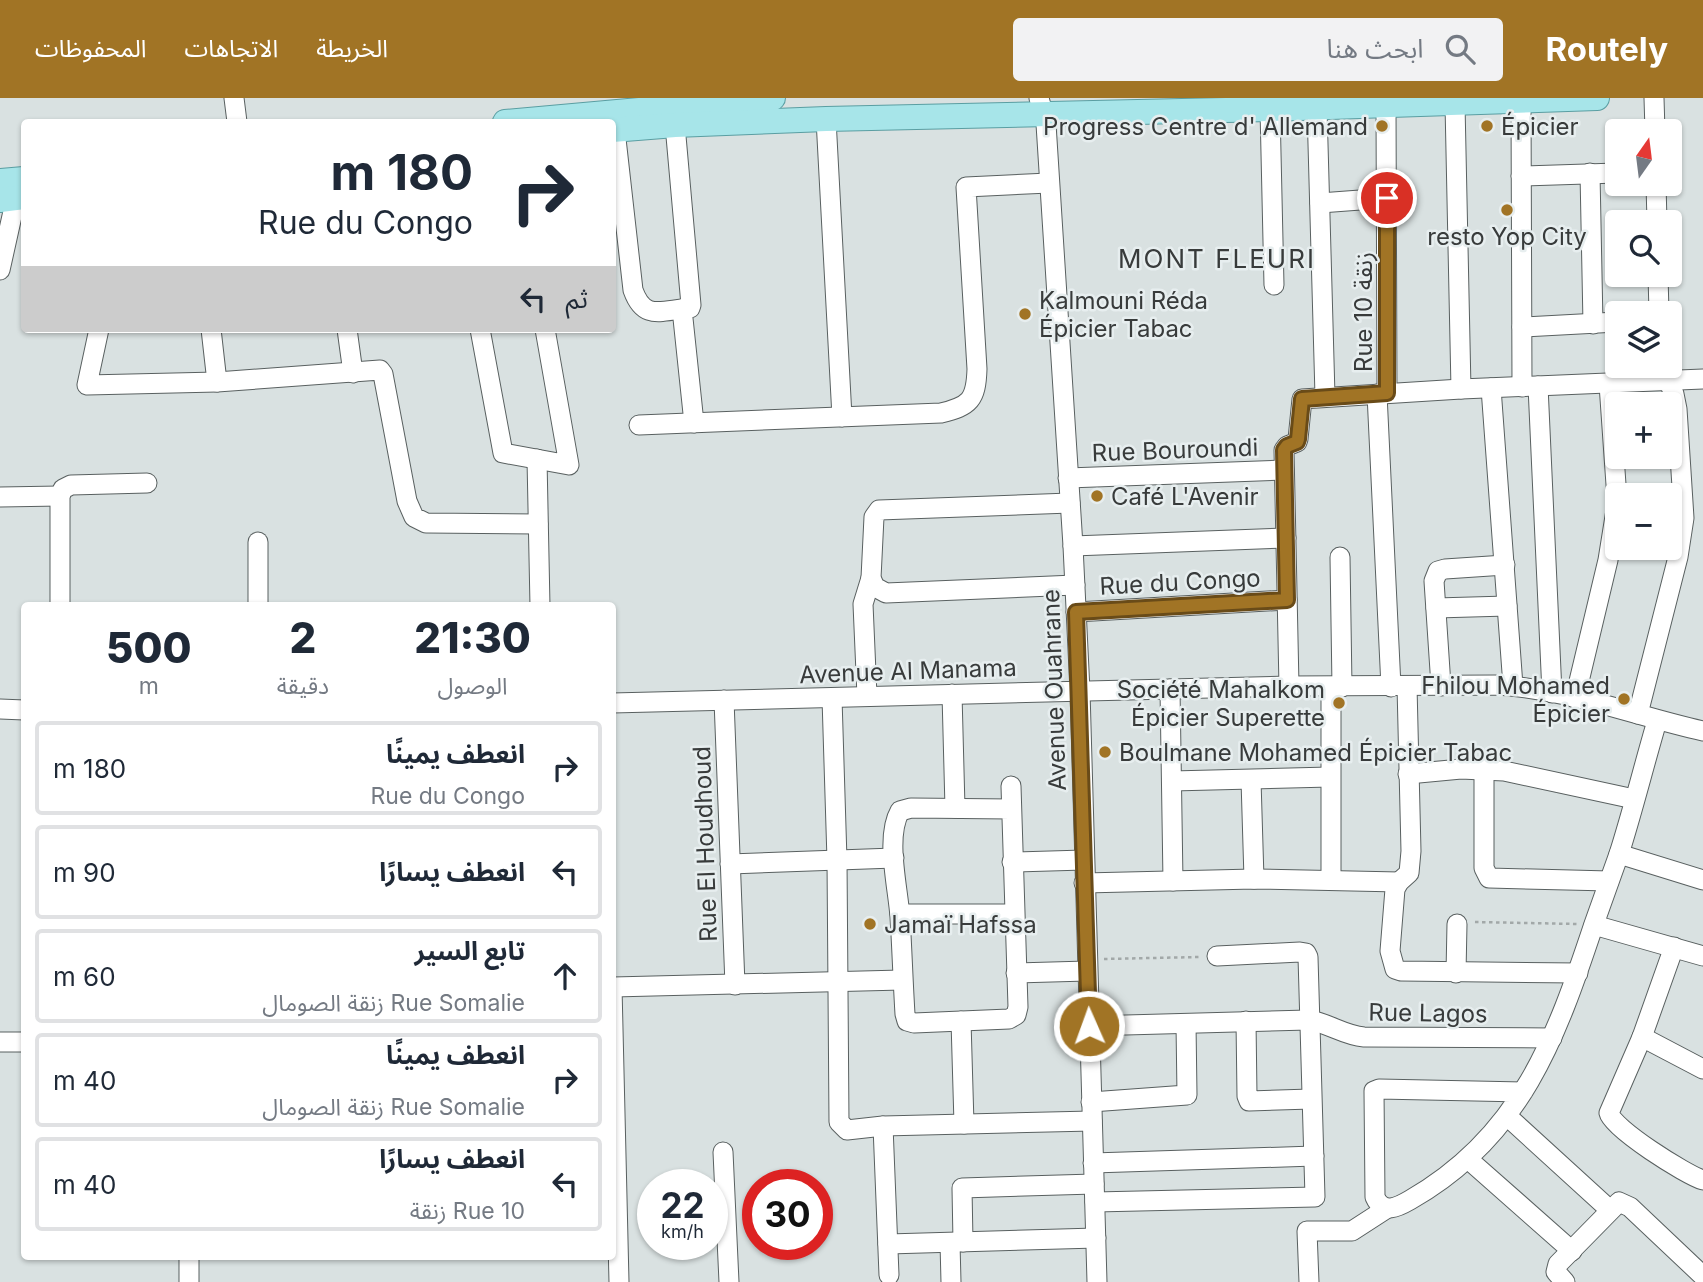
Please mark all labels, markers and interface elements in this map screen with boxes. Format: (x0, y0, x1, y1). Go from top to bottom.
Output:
search box (1013, 18, 1503, 81)
text: Routely (1545, 29, 1668, 69)
icon: search (1441, 30, 1479, 68)
text: ابحث هنا (1326, 33, 1423, 64)
text: المحفوظات (35, 34, 146, 63)
text: الاتجاهات (184, 34, 278, 63)
text: الخريطة (316, 34, 388, 63)
place label: Épicier (1501, 111, 1578, 141)
place label: Progress Centre d' Allemand (1043, 112, 1368, 141)
marker: Progress Centre d' Allemand (1374, 118, 1390, 134)
marker: Épicier (1479, 118, 1495, 134)
north arrow (1605, 119, 1682, 196)
map controls (1605, 119, 1682, 560)
text: 180 m (331, 143, 473, 202)
icon: right (497, 147, 588, 238)
pin (1357, 168, 1417, 228)
icon: arrive (1368, 179, 1406, 217)
marker: resto Yop City (1499, 202, 1515, 218)
text: Rue du Congo (258, 203, 473, 242)
button: search (1605, 210, 1682, 287)
place label: resto Yop City (1427, 222, 1587, 251)
district label: MONT FLEURI (1118, 243, 1316, 274)
street label: Rue 10 زنقة (1349, 252, 1378, 372)
icon: left (514, 280, 552, 318)
text: ثم (566, 283, 588, 314)
place label: Kalmouni Réda Épicier Tabac (1039, 286, 1208, 343)
button: layers (1605, 301, 1682, 378)
marker: Kalmouni Réda Épicier Tabac (1017, 306, 1033, 322)
button: + (1605, 392, 1682, 469)
street label: Rue Bouroundi (1091, 433, 1259, 467)
place label: Café L'Avenir (1111, 482, 1259, 511)
button: − (1605, 483, 1682, 560)
marker: Café L'Avenir (1089, 488, 1105, 504)
street label: Rue du Congo (1099, 563, 1261, 601)
street label: Avenue Ouahrane (1036, 589, 1072, 791)
text: 2 (289, 612, 316, 663)
text: 21:30 (414, 612, 531, 663)
text: 500 (106, 622, 192, 673)
street label: Avenue Al Manama (799, 653, 1017, 689)
place label: Fhilou Mohamed Épicier (1421, 671, 1610, 728)
text: m (139, 672, 159, 700)
text: دقيقة (277, 672, 329, 700)
text: الوصول (438, 672, 507, 700)
place label: Société Mahalkom Épicier Superette (1117, 675, 1325, 732)
marker: Fhilou Mohamed Épicier (1616, 691, 1632, 707)
marker: Société Mahalkom Épicier Superette (1331, 695, 1347, 711)
place label: Boulmane Mohamed Épicier Tabac (1119, 737, 1512, 767)
text: انعطف يمينًا (386, 738, 525, 769)
marker: Boulmane Mohamed Épicier Tabac (1097, 744, 1113, 760)
street label: Rue El Houdhoud (687, 746, 723, 942)
icon: right (546, 749, 584, 787)
text: 180 m (53, 753, 126, 784)
text: Rue du Congo (370, 782, 525, 810)
icon: left (546, 853, 584, 891)
text: انعطف يسارًا (379, 856, 525, 887)
text: 90 m (53, 857, 116, 888)
place label: Jamaï Hafssa (884, 910, 1037, 939)
marker: Jamaï Hafssa (862, 916, 878, 932)
text: تابع السير (415, 935, 525, 966)
icon: ahead (546, 957, 584, 995)
text: 60 m (53, 961, 116, 992)
text: Rue Somalie زنقة الصومال (262, 989, 525, 1017)
position arrow (1052, 989, 1126, 1063)
street label: Rue Lagos (1368, 997, 1488, 1029)
text: انعطف يمينًا (386, 1039, 525, 1070)
icon: right (546, 1061, 584, 1099)
text: 40 m (53, 1065, 116, 1096)
text: Rue Somalie زنقة الصومال (262, 1093, 525, 1121)
text: انعطف يسارًا (379, 1143, 525, 1174)
icon: left (546, 1165, 584, 1203)
text: 40 m (53, 1169, 116, 1200)
speed limit sign: 30 (742, 1169, 833, 1260)
text: 22 (660, 1184, 705, 1226)
text: Rue 10 زنقة (410, 1197, 525, 1225)
text: km/h (661, 1221, 704, 1242)

